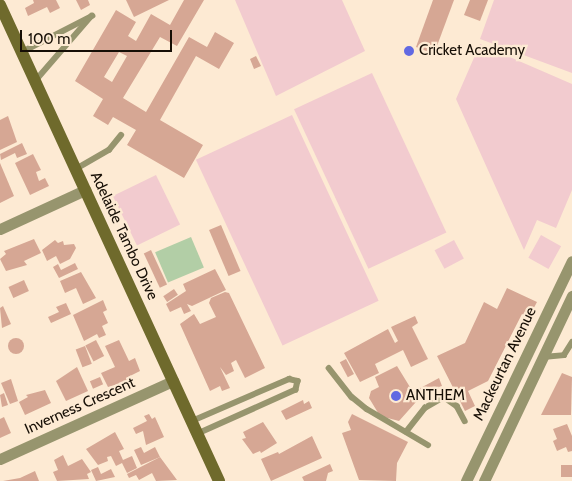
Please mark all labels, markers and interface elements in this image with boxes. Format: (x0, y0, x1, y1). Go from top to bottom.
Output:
scale bar (22, 20, 175, 52)
text: 100 m (28, 30, 70, 48)
place label: Cricket Academy (419, 42, 525, 60)
marker: Cricket Academy (403, 45, 415, 57)
street label: Adelaide Tambo Drive (86, 169, 162, 303)
street label: Mackeurtan Avenue (470, 304, 540, 424)
street label: Inverness Crescent (22, 374, 138, 438)
place label: ANTHEM (406, 387, 465, 405)
marker: ANTHEM (390, 390, 402, 402)

